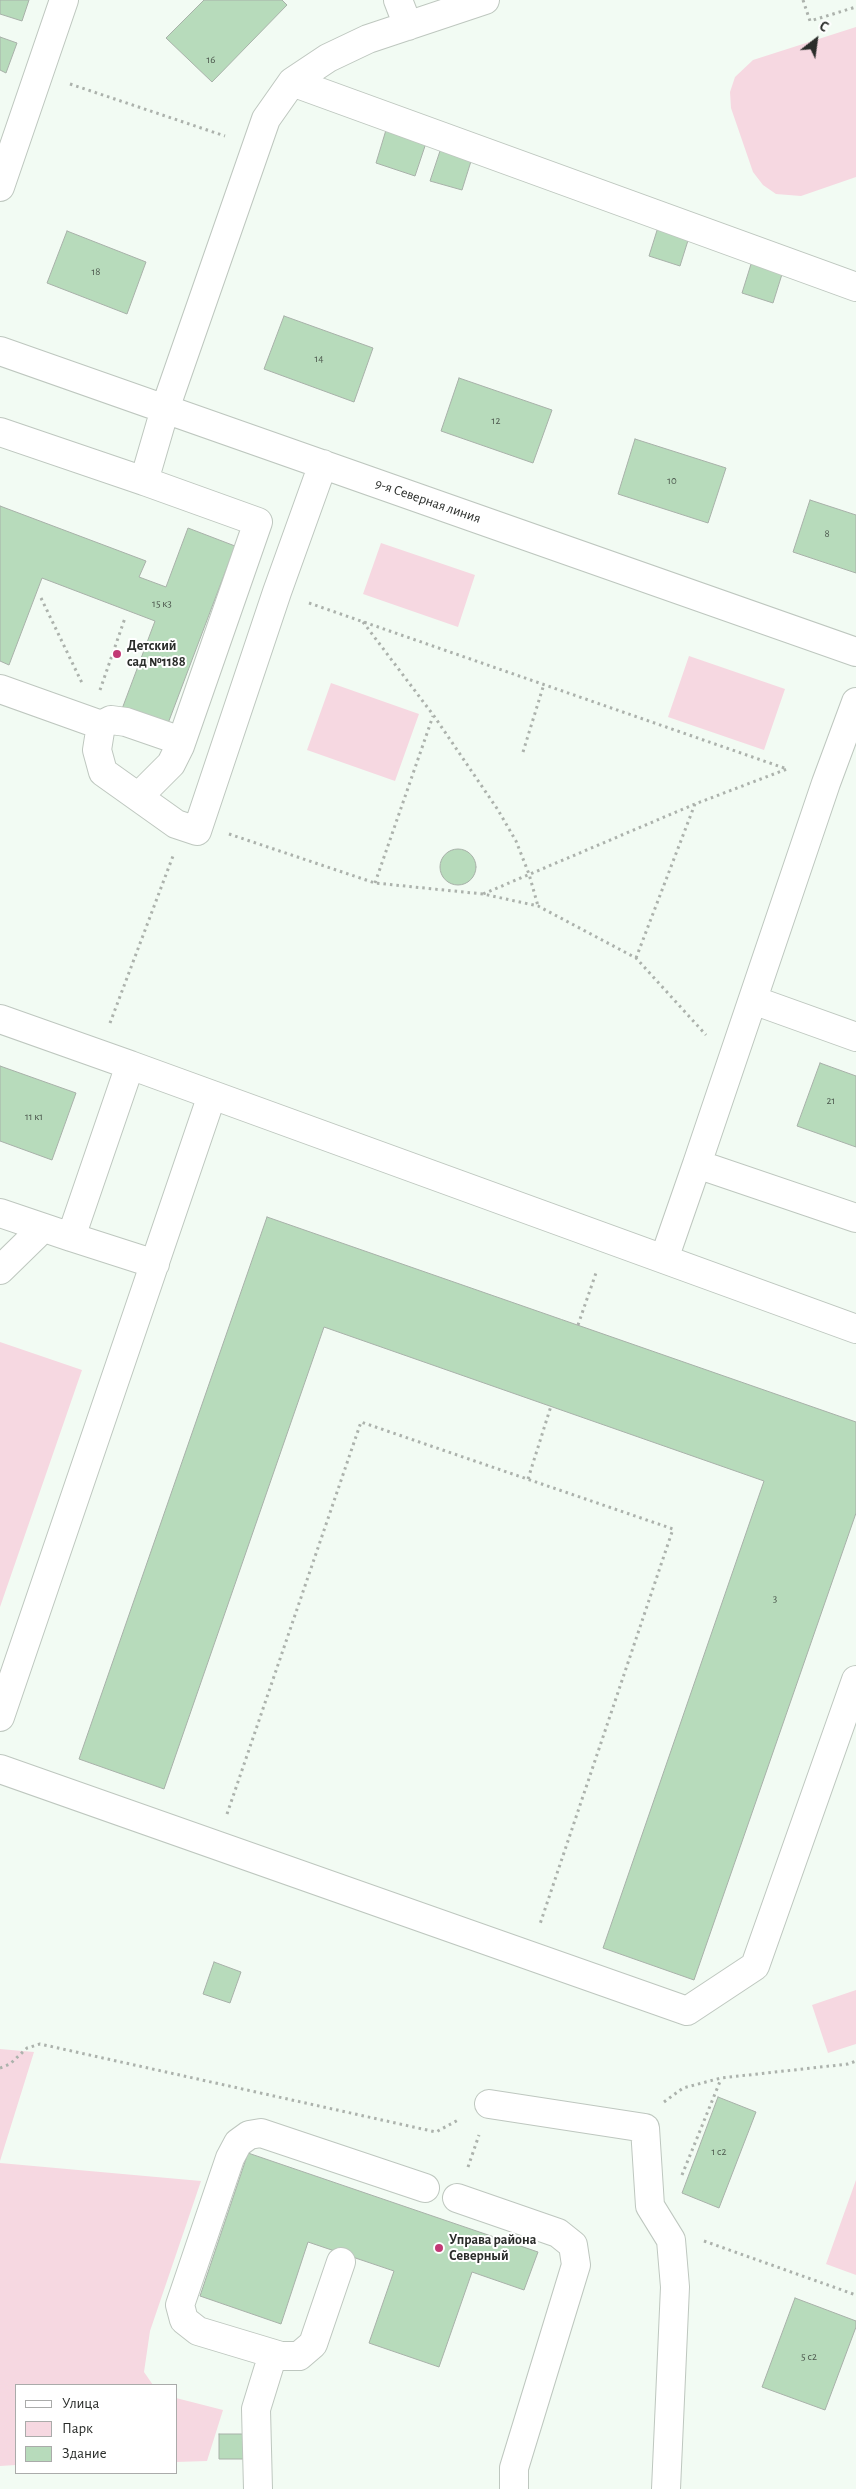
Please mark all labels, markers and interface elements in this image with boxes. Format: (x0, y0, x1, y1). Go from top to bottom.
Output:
north arrow (791, 15, 841, 65)
text: С (817, 19, 830, 35)
house number: 16 (207, 53, 215, 67)
house number: 18 (92, 265, 100, 279)
house number: 14 (314, 352, 324, 366)
house number: 12 (492, 414, 500, 428)
house number: 10 (667, 474, 677, 488)
street label: 9-я Северная линия (373, 475, 483, 527)
house number: 8 (824, 527, 830, 541)
house number: 15 к3 (152, 597, 172, 611)
place label: Детский сад №1188 (127, 638, 186, 670)
marker: Детский сад №1188 (111, 648, 123, 660)
house number: 21 (827, 1094, 835, 1108)
house number: 11 к1 (25, 1110, 43, 1124)
house number: 3 (773, 1592, 777, 1606)
house number: 1 с2 (711, 2145, 727, 2159)
place label: Управа района Северный (449, 2232, 536, 2264)
marker: Управа района Северный (433, 2242, 445, 2254)
house number: 5 с2 (801, 2350, 817, 2364)
legend (15, 2384, 178, 2474)
text: Улица (62, 2396, 99, 2411)
text: Парк (62, 2421, 93, 2436)
text: Здание (62, 2446, 107, 2461)

